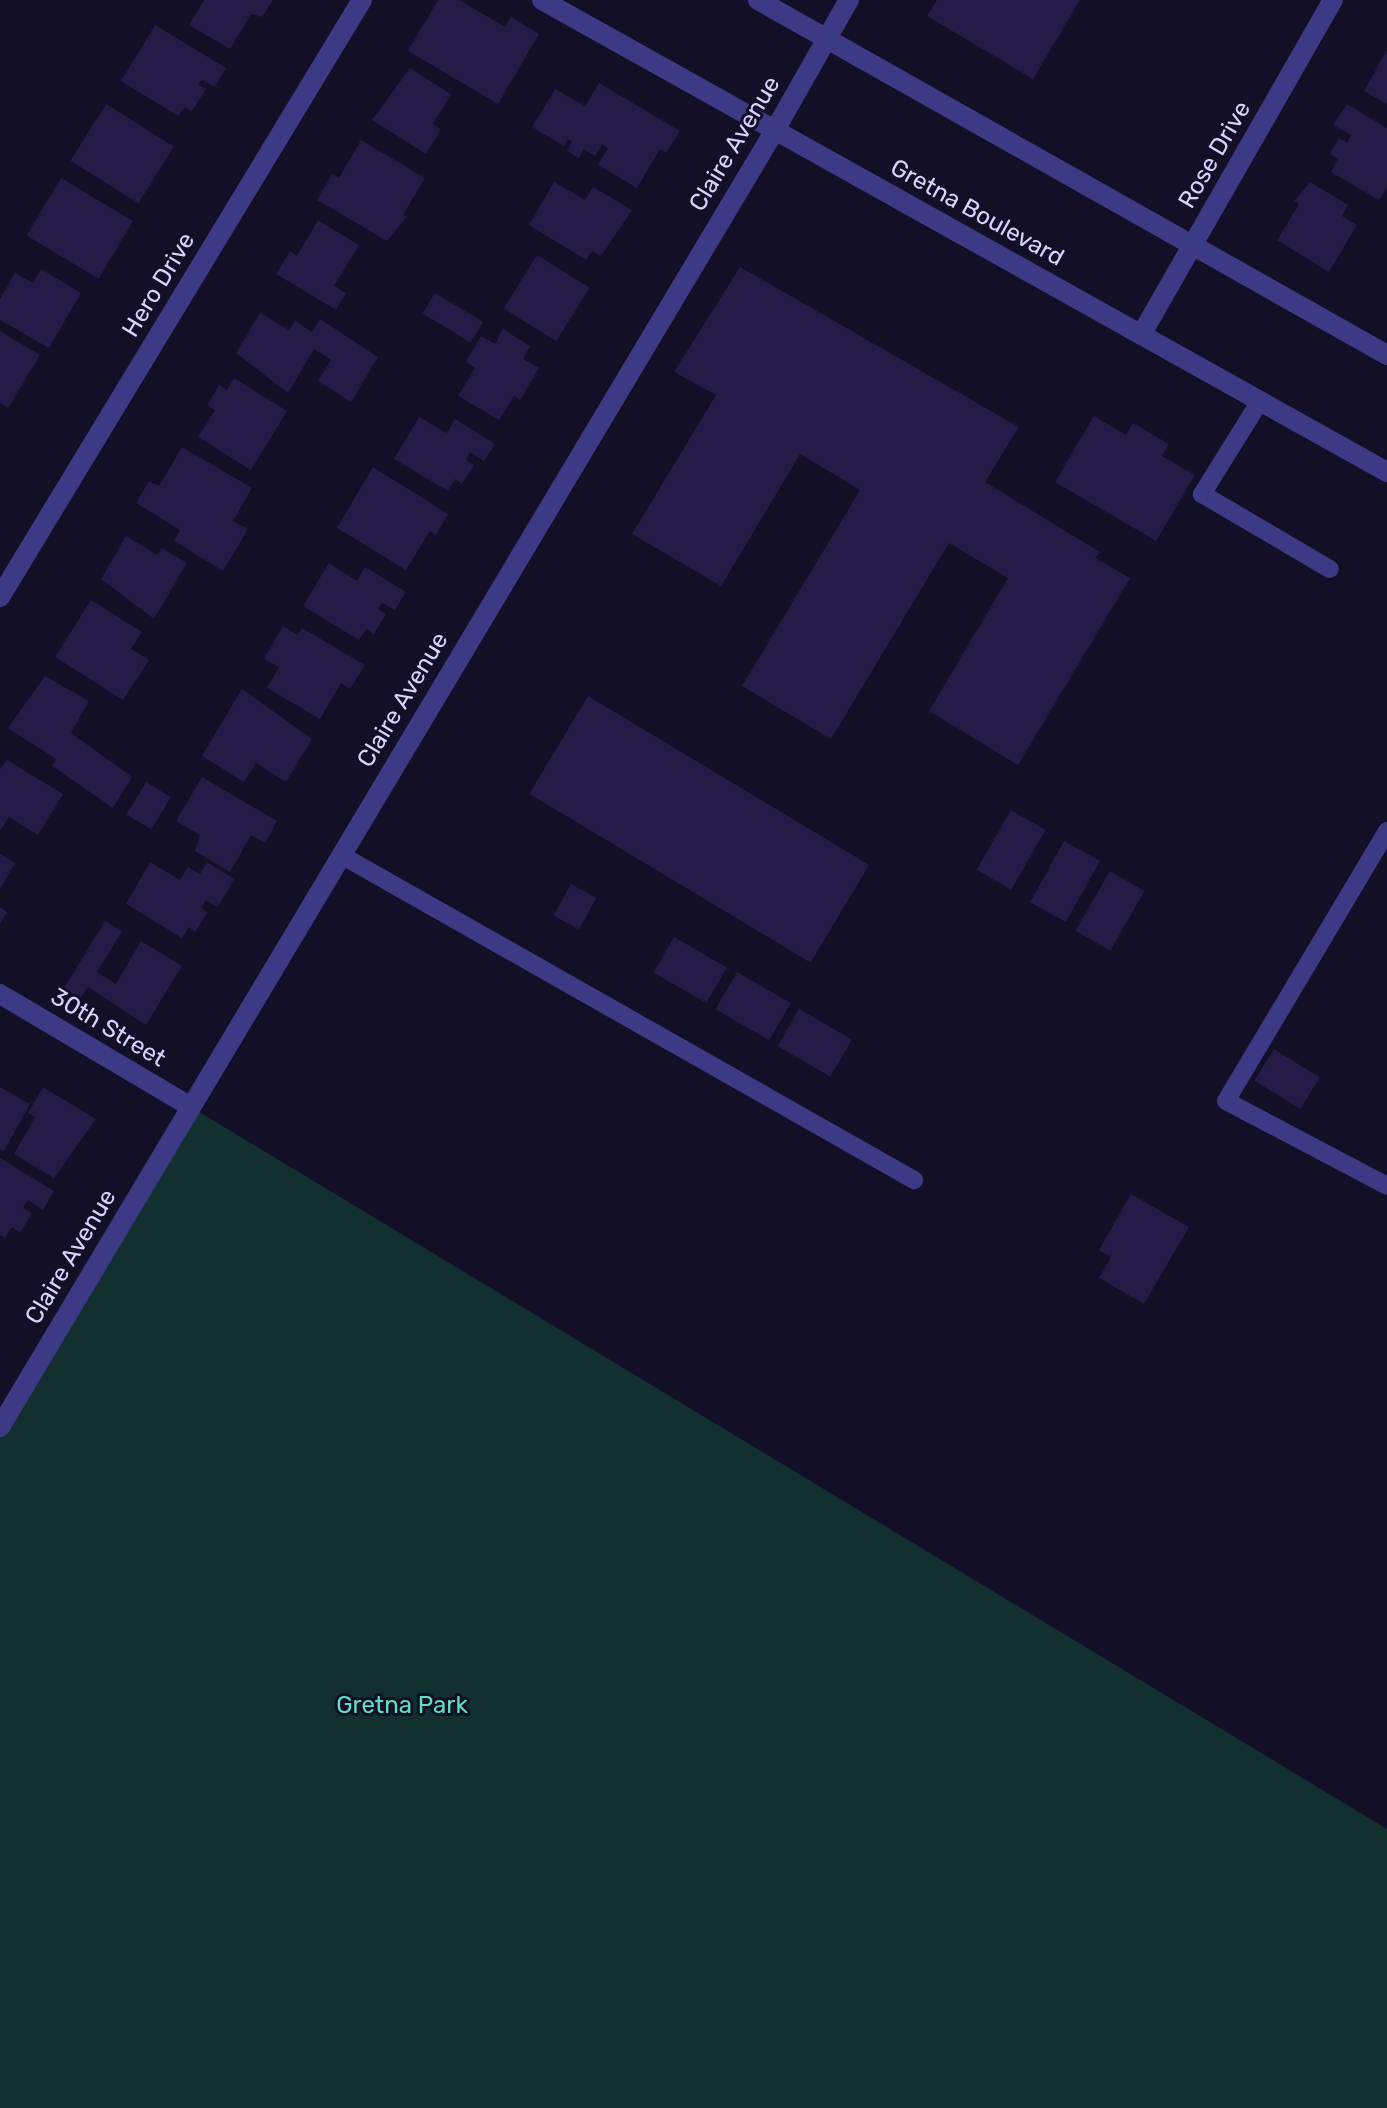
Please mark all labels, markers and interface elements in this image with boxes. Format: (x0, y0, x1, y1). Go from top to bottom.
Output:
street label: Claire Avenue (683, 71, 787, 217)
street label: Rose Drive (1173, 96, 1257, 214)
street label: Gretna Boulevard (885, 153, 1069, 273)
street label: Hero Drive (117, 227, 201, 343)
street label: Claire Avenue (351, 627, 455, 773)
street label: 30th Street (45, 982, 171, 1074)
street label: Claire Avenue (19, 1184, 123, 1330)
park label: Gretna Park (336, 1692, 468, 1720)

